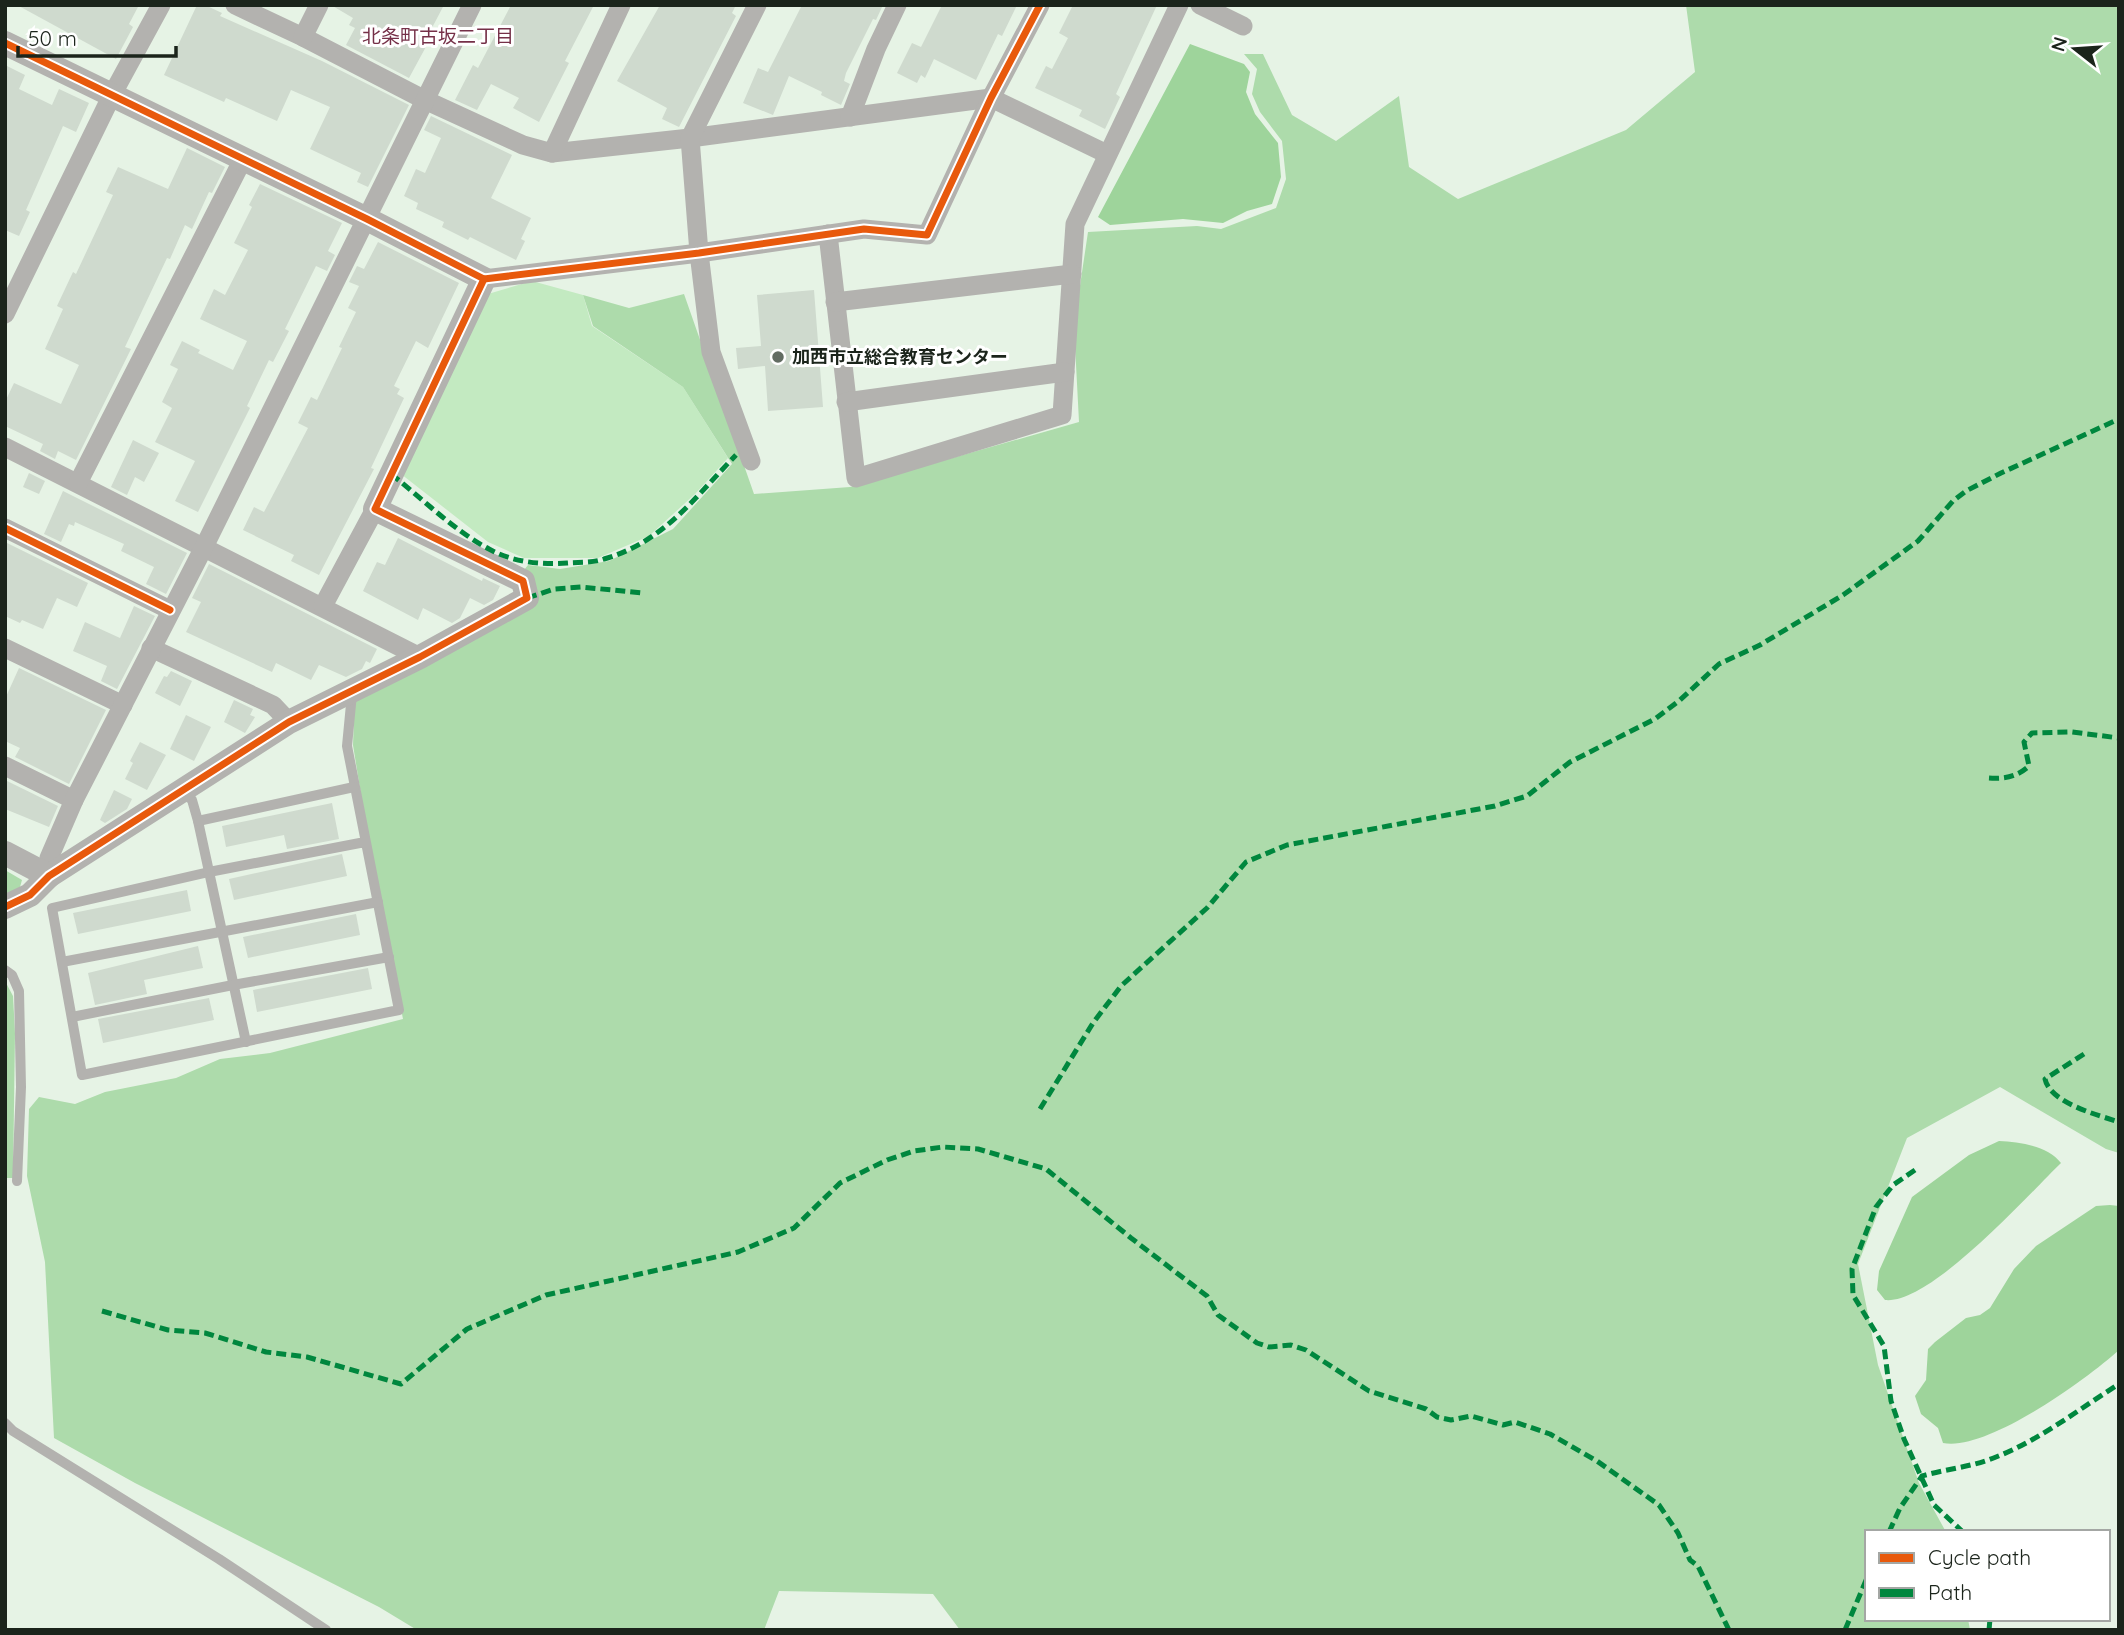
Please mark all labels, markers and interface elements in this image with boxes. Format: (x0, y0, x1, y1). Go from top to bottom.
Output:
scale bar (18, 14, 175, 58)
north arrow (2040, 14, 2110, 84)
district label: 北条町古坂二丁目 (362, 24, 514, 48)
text: 50 m (28, 25, 77, 51)
text: N (2045, 34, 2072, 54)
place label: 加西市立総合教育センター (792, 345, 1008, 368)
marker: 加西市立総合教育センター (770, 349, 786, 365)
legend (1865, 1530, 2110, 1621)
text: Cycle path (1928, 1544, 2031, 1570)
text: Path (1928, 1579, 1972, 1605)

